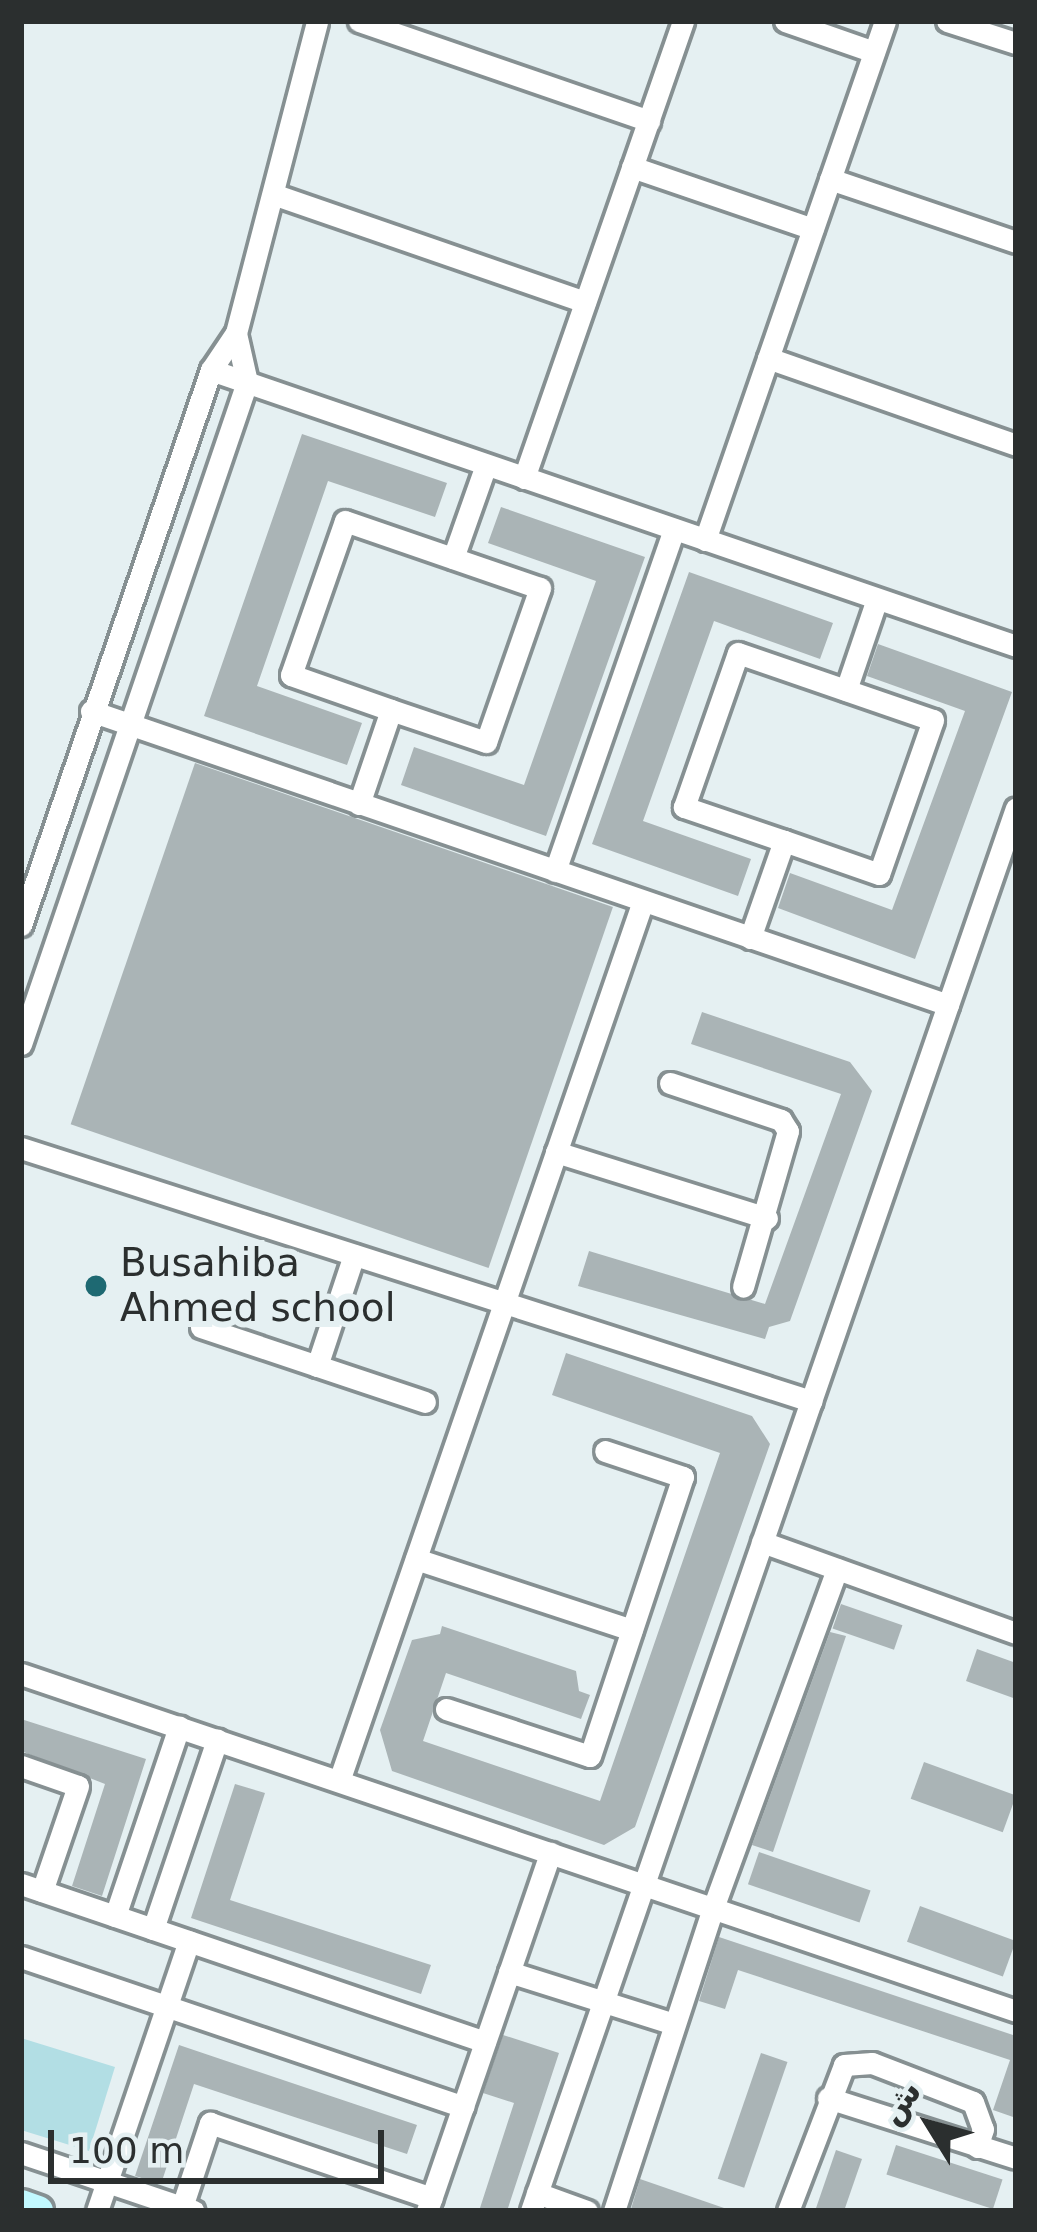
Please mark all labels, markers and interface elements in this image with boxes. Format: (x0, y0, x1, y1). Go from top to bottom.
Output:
place label: Busahiba Ahmed school (120, 1241, 396, 1332)
marker: Busahiba Ahmed school (83, 1273, 109, 1299)
north arrow (869, 2064, 989, 2184)
text: ش (871, 2072, 929, 2132)
scale bar (54, 2106, 390, 2180)
text: 100 m (69, 2130, 184, 2171)

